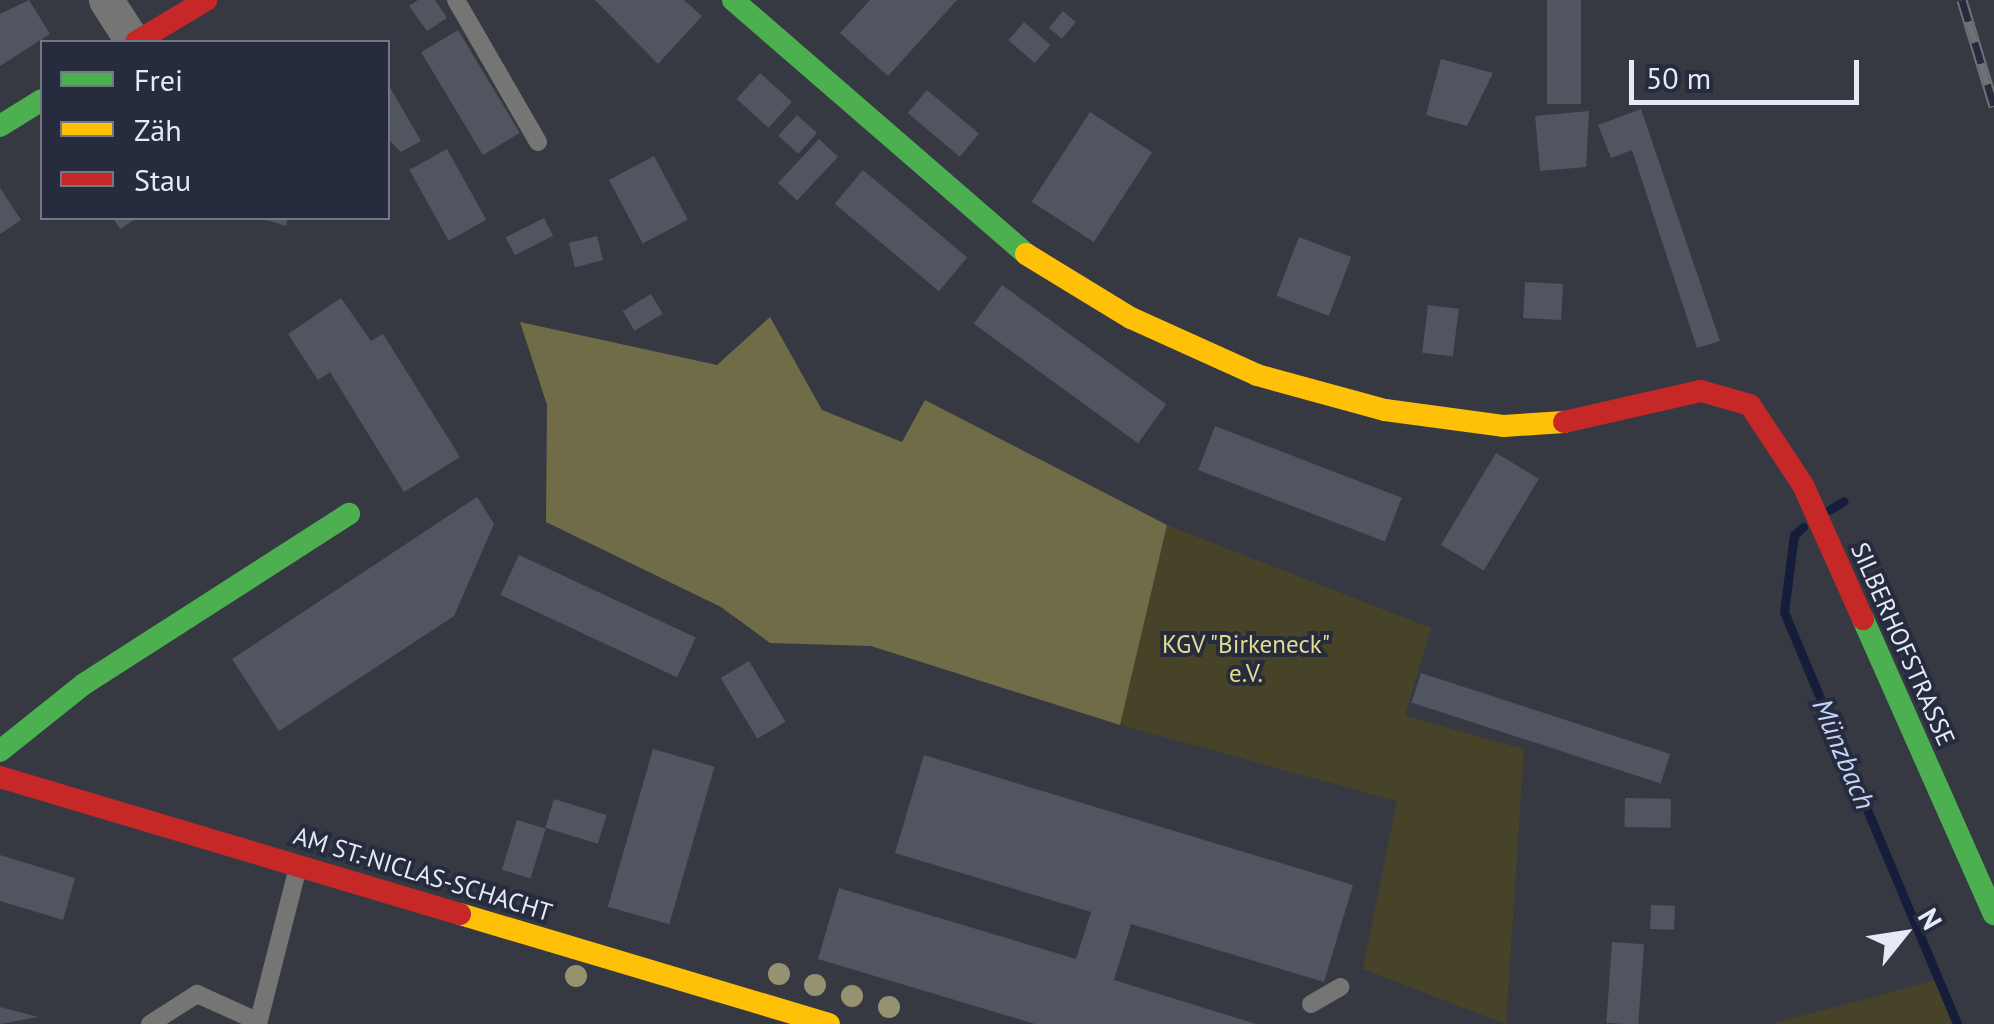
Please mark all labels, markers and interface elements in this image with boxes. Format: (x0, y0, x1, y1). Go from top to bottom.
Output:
legend (40, 40, 390, 220)
scale bar (1634, 40, 1864, 102)
text: 50 m (1646, 58, 1711, 97)
text: Frei (134, 60, 183, 99)
text: Zäh (134, 110, 182, 149)
text: Stau (134, 160, 191, 199)
street label: SILBERHOFSTRASSE (1845, 538, 1961, 750)
park label: KGV "Birkeneck" e.V. (1161, 630, 1331, 689)
water label: Münzbach (1806, 694, 1882, 814)
street label: AM ST.-NICLAS-SCHACHT (290, 820, 556, 928)
north arrow (1854, 884, 1954, 984)
text: N (1910, 902, 1951, 936)

